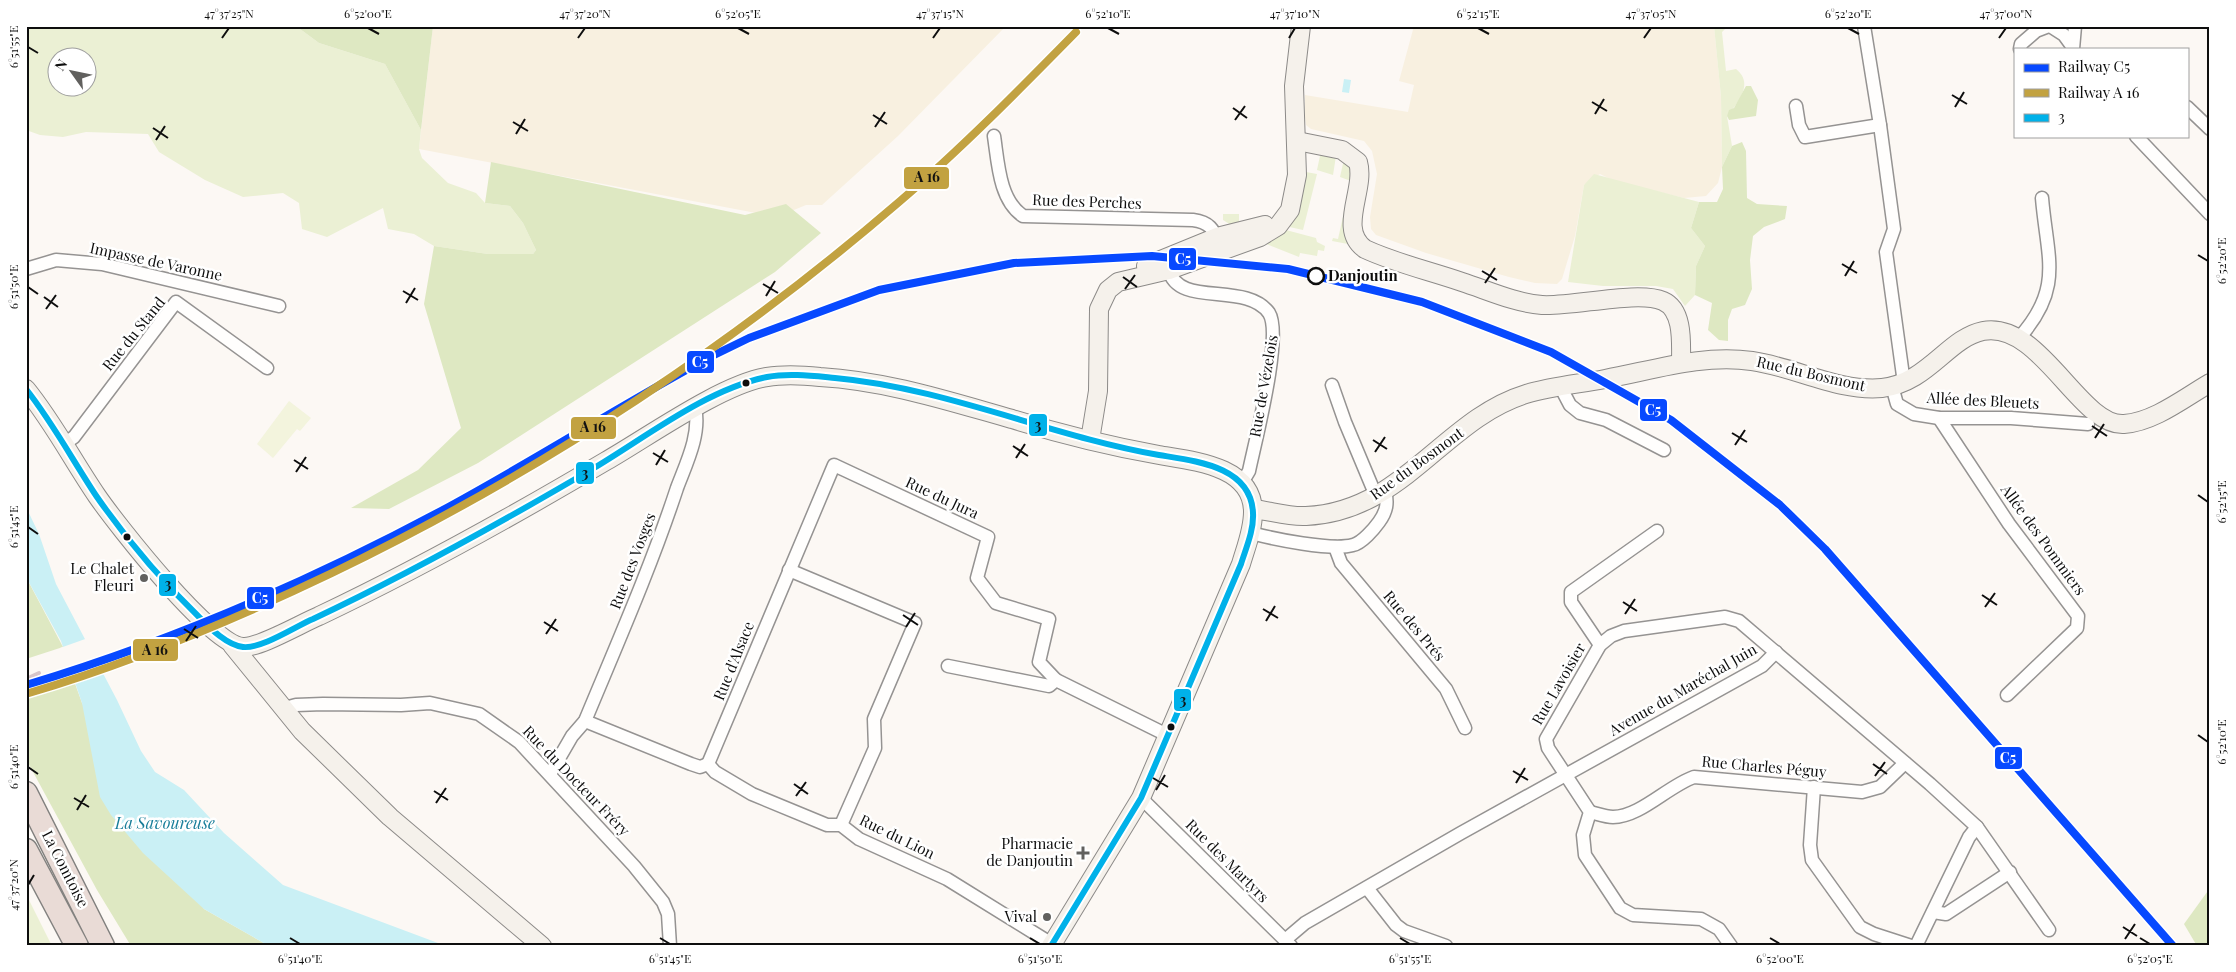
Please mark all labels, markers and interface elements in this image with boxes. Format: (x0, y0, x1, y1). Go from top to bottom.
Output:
text: 47°37'25"N (204, 5, 254, 21)
text: 6°52'00"E (344, 5, 392, 21)
text: 47°37'20"N (559, 5, 611, 21)
text: 6°52'05"E (715, 5, 761, 21)
text: 47°37'15"N (916, 5, 965, 21)
text: 6°52'10"E (1085, 5, 1131, 21)
text: 47°37'10"N (1270, 5, 1321, 21)
text: 6°52'15"E (1456, 5, 1500, 21)
text: 47°37'05"N (1626, 5, 1677, 21)
text: 6°52'20"E (1825, 5, 1871, 21)
text: 47°37'00"N (1980, 5, 2033, 21)
text: 6°51'55"E (5, 26, 21, 68)
north arrow (48, 48, 98, 98)
legend (2014, 48, 2188, 138)
text: N (50, 55, 71, 74)
text: Railway C5 (2058, 56, 2130, 76)
text: Railway A 16 (2058, 82, 2140, 102)
text: 3 (2058, 106, 2065, 126)
line badge: A 16 (903, 166, 950, 190)
text: A 16 (913, 167, 940, 186)
street label: Rue des Perches (1032, 189, 1142, 213)
street label: Impasse de Varonne (88, 237, 224, 285)
text: 6°52'20"E (2213, 238, 2229, 284)
line badge: C5 (1168, 247, 1197, 271)
text: C5 (1175, 249, 1191, 268)
text: 6°51'50"E (5, 265, 21, 309)
place label: Danjoutin (1328, 265, 1399, 285)
marker: Danjoutin (1307, 267, 1325, 285)
street label: Rue du Stand (97, 292, 169, 374)
street label: Rue de Vézelois (1244, 333, 1282, 439)
line badge: C5 (686, 350, 715, 374)
street label: Rue du Bosmont (1755, 351, 1868, 395)
text: C5 (692, 352, 708, 371)
unlabelled marker (741, 378, 751, 388)
street label: Allée des Bleuets (1925, 387, 2040, 413)
line badge: C5 (1639, 398, 1668, 422)
text: C5 (1645, 400, 1661, 419)
line badge: 3 (1028, 413, 1048, 437)
text: 3 (1035, 415, 1042, 434)
line badge: A 16 (570, 416, 617, 440)
text: A 16 (579, 417, 606, 436)
street label: Rue du Bosmont (1366, 422, 1468, 504)
line badge: 3 (575, 461, 595, 485)
text: 3 (582, 463, 589, 482)
street label: Rue du Jura (903, 471, 983, 523)
street label: Allée des Pommiers (1996, 479, 2091, 599)
text: 6°52'15"E (2213, 480, 2229, 524)
text: 6°51'45"E (5, 506, 21, 548)
street label: Rue des Vosges (605, 510, 660, 612)
unlabelled marker (122, 532, 132, 542)
place label: Le Chalet Fleuri (70, 558, 135, 595)
marker: Le Chalet Fleuri (138, 572, 150, 584)
line badge: 3 (158, 573, 177, 597)
text: 3 (165, 574, 172, 593)
line badge: C5 (246, 586, 275, 610)
street label: Rue des Prés (1379, 586, 1450, 665)
text: C5 (252, 588, 268, 607)
street label: Rue d'Alsace (708, 618, 758, 703)
line badge: A 16 (132, 638, 179, 662)
street label: Rue Lavoisier (1527, 639, 1590, 728)
street label: Avenue du Maréchal Juin (1604, 639, 1760, 740)
text: A 16 (141, 640, 168, 659)
line badge: 3 (1173, 688, 1192, 712)
text: 3 (1180, 690, 1187, 709)
text: 6°52'10"E (2213, 719, 2229, 765)
street label: Rue du Docteur Fréry (519, 721, 635, 840)
unlabelled marker (1166, 722, 1176, 732)
text: 6°51'40"E (5, 745, 21, 789)
line badge: C5 (1994, 746, 2023, 770)
text: C5 (2000, 748, 2016, 767)
street label: Rue Charles Péguy (1701, 751, 1828, 781)
street label: Rue du Lion (857, 809, 938, 863)
water label: La Savoureuse (114, 812, 215, 833)
street label: Rue des Martyrs (1182, 814, 1274, 906)
street label: La Comtoise (38, 827, 94, 910)
place label: Pharmacie de Danjoutin (986, 833, 1073, 870)
marker: Pharmacie de Danjoutin (1077, 847, 1089, 859)
text: 47°37'20"N (5, 859, 21, 911)
place label: Vival (1004, 906, 1037, 926)
marker: Vival (1041, 911, 1053, 923)
text: 6°51'40"E (278, 950, 322, 966)
text: 6°51'45"E (649, 950, 691, 966)
text: 6°51'50"E (1018, 950, 1062, 966)
text: 6°51'55"E (1389, 950, 1431, 966)
text: 6°52'00"E (1756, 950, 1804, 966)
text: 6°52'05"E (2127, 950, 2173, 966)

